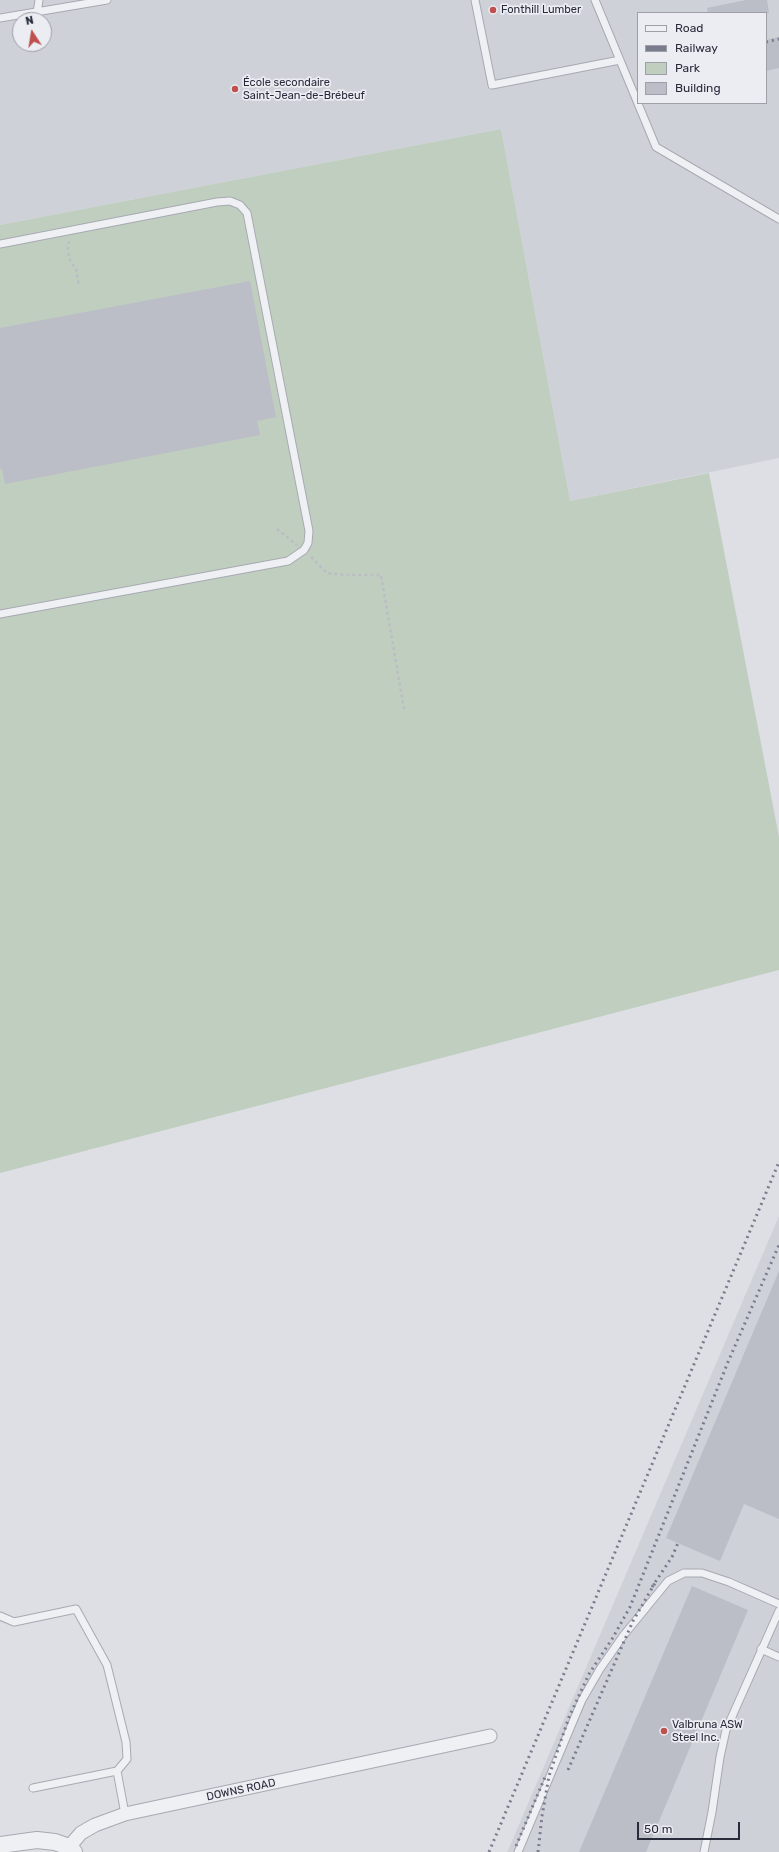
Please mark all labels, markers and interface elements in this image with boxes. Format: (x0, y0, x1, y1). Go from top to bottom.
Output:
place label: Fonthill Lumber (501, 3, 581, 17)
marker: Fonthill Lumber (488, 5, 498, 15)
north arrow (12, 12, 52, 52)
legend (637, 12, 767, 104)
text: N (24, 14, 35, 28)
text: Road (675, 21, 703, 35)
text: Railway (675, 41, 718, 55)
text: Park (675, 61, 700, 75)
place label: École secondaire Saint-Jean-de-Brébeuf (243, 76, 365, 102)
text: Building (675, 81, 721, 95)
marker: École secondaire Saint-Jean-de-Brébeuf (230, 84, 240, 94)
place label: Valbruna ASW Steel Inc. (672, 1718, 743, 1744)
marker: Valbruna ASW Steel Inc. (659, 1726, 669, 1736)
street label: DOWNS ROAD (205, 1776, 277, 1804)
scale bar (639, 1814, 742, 1840)
text: 50 m (644, 1822, 672, 1836)

